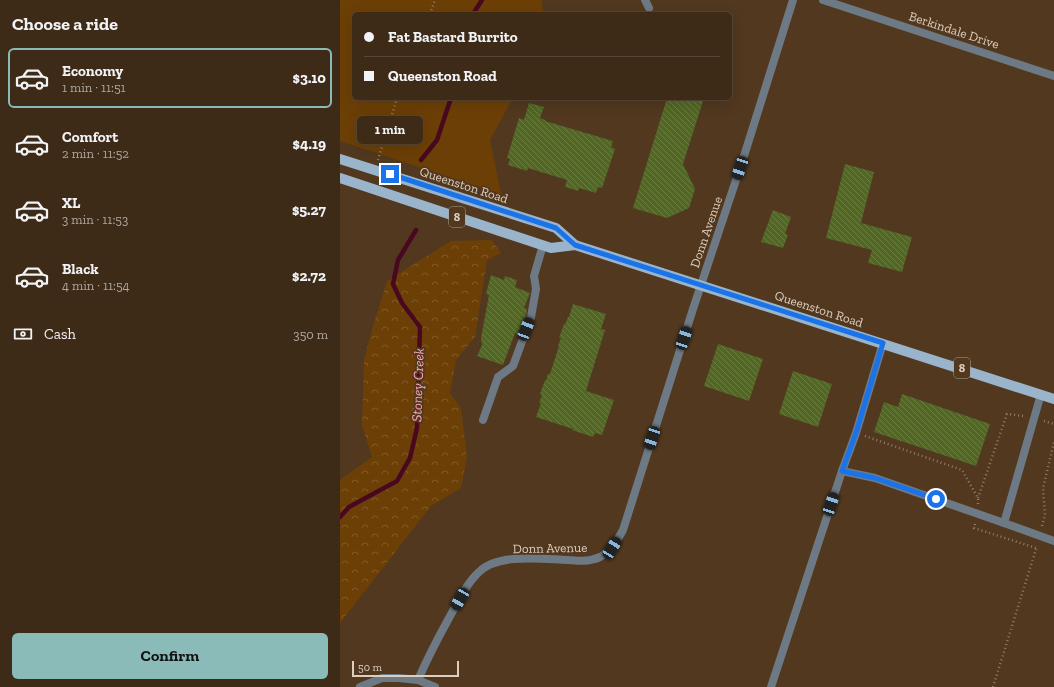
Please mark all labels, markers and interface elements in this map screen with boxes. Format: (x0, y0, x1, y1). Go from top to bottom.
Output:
street label: Berkindale Drive (907, 8, 1001, 52)
text: Choose a ride (12, 13, 118, 35)
text: Fat Bastard Burrito (388, 28, 518, 46)
icon: car (14, 60, 50, 96)
text: Economy (62, 62, 123, 80)
text: Queenston Road (388, 67, 497, 85)
text: $3.10 (293, 69, 326, 87)
text: 1 min · 11:51 (62, 80, 126, 95)
callout: 1 min (357, 116, 423, 144)
text: 1 min (375, 122, 405, 137)
icon: car (14, 126, 50, 162)
text: Comfort (62, 128, 118, 146)
text: $4.19 (293, 135, 326, 153)
text: 2 min · 11:52 (62, 146, 129, 161)
car (730, 155, 750, 181)
street label: Queenston Road (418, 164, 510, 206)
route end (381, 165, 399, 183)
icon: car (14, 192, 50, 228)
text: XL (62, 194, 80, 212)
street label: Donn Avenue (687, 194, 725, 270)
text: $5.27 (292, 201, 326, 219)
road number: 8 (449, 207, 465, 227)
text: 3 min · 11:53 (62, 212, 128, 227)
icon: car (14, 258, 50, 294)
text: Black (62, 260, 99, 278)
text: $2.72 (292, 267, 326, 285)
text: 4 min · 11:54 (62, 278, 130, 293)
street label: Queenston Road (773, 288, 865, 330)
car (516, 316, 536, 342)
icon: cash (12, 323, 34, 345)
text: Cash (44, 325, 76, 343)
car (675, 325, 693, 351)
text: 350 m (293, 327, 328, 342)
water label: Stoney Creek (408, 348, 428, 422)
road number: 8 (954, 358, 970, 378)
car (643, 425, 661, 451)
route start (927, 490, 945, 508)
car (822, 491, 840, 517)
car (601, 535, 623, 561)
street label: Donn Avenue (513, 540, 587, 556)
car (449, 586, 471, 612)
button: Confirm (12, 633, 328, 679)
scale bar (352, 659, 459, 678)
text: 50 m (358, 661, 382, 674)

